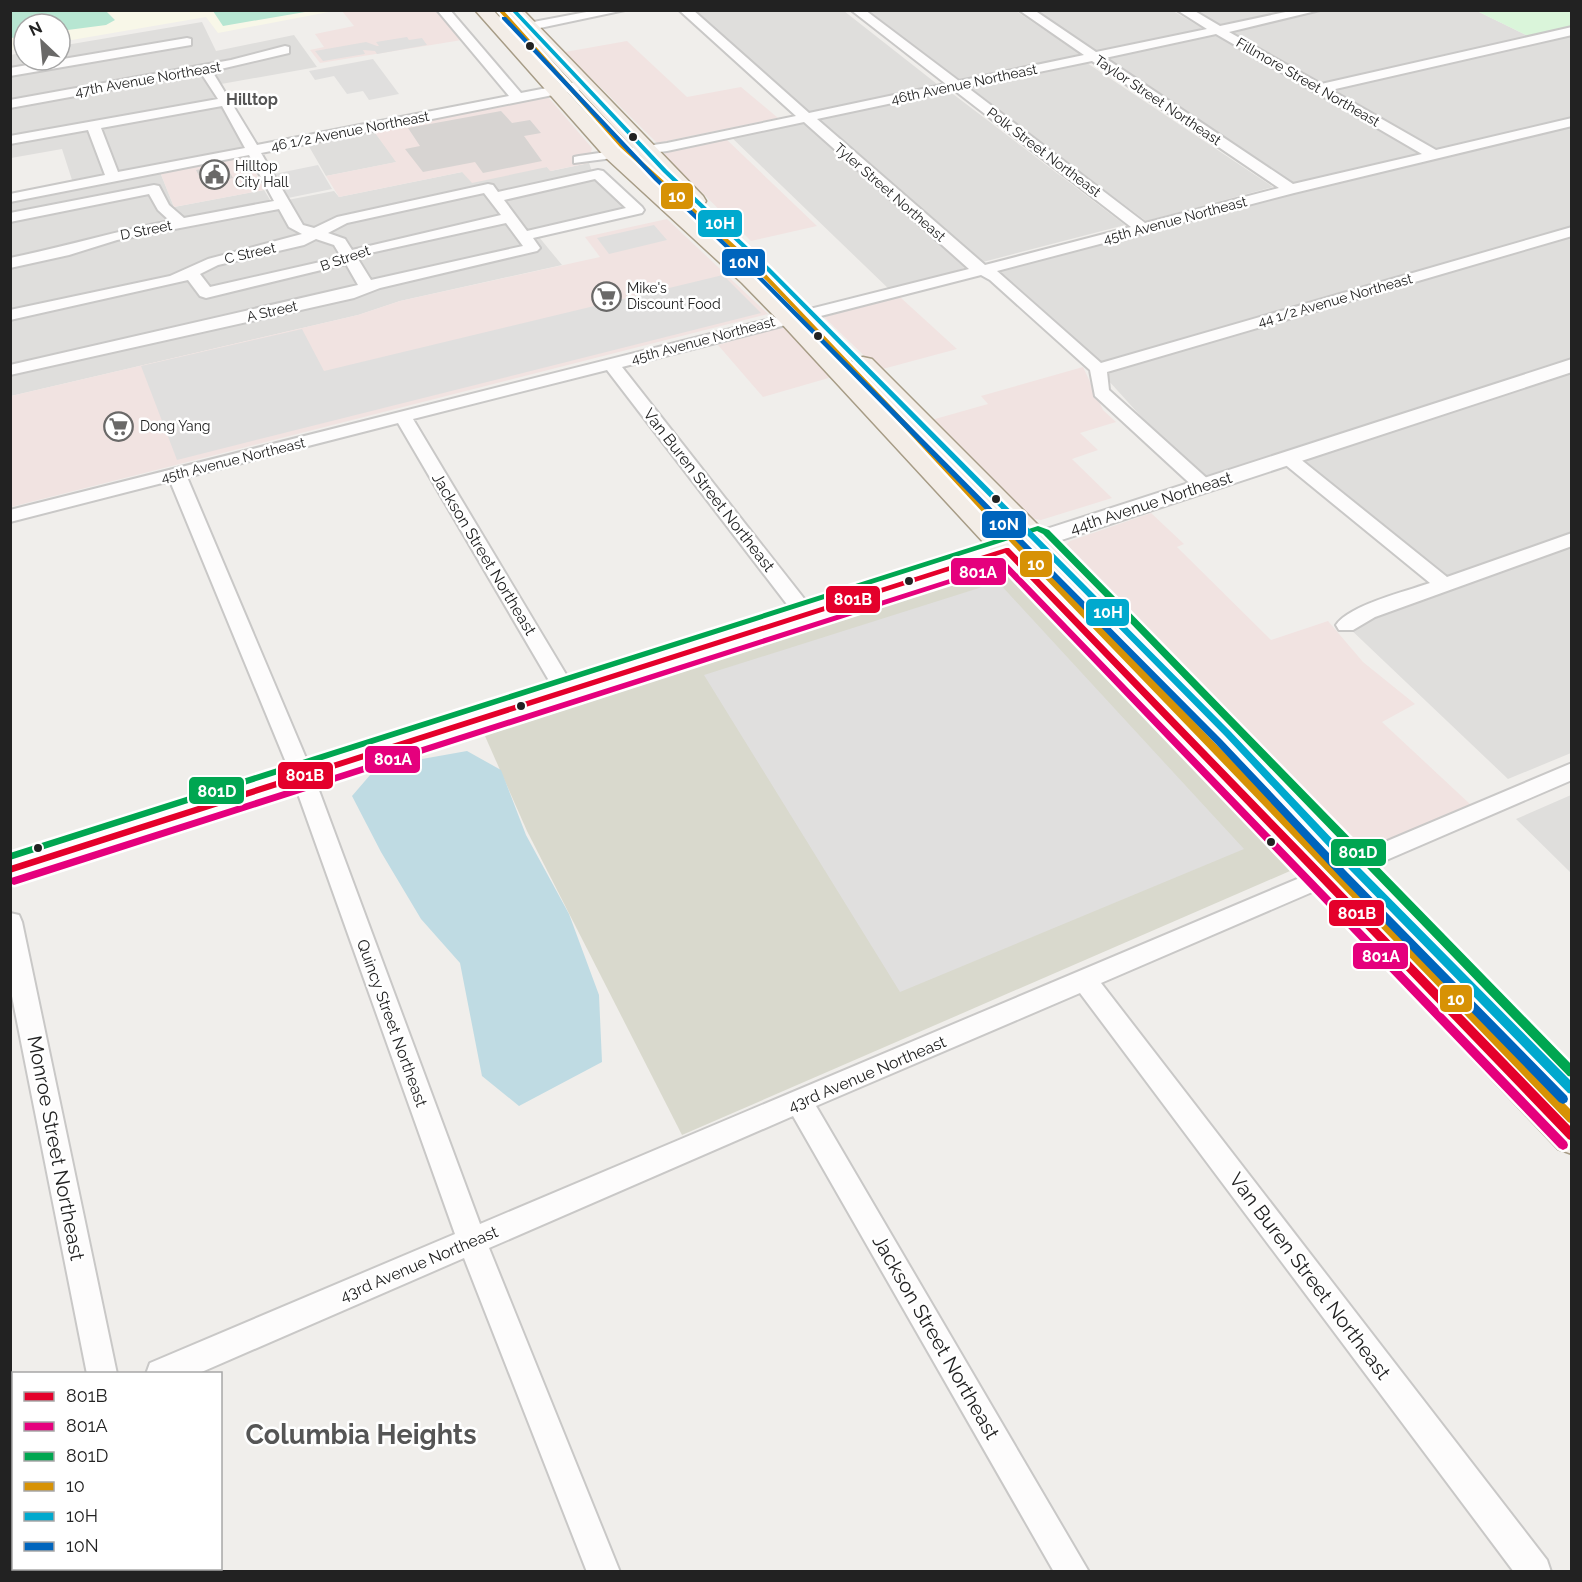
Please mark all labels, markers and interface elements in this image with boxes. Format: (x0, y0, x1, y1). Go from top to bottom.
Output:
north arrow (12, 12, 72, 72)
text: N (26, 18, 45, 40)
street label: Fillmore Street Northeast (1233, 34, 1383, 130)
unlabelled marker (524, 40, 536, 52)
street label: Taylor Street Northeast (1092, 52, 1224, 148)
street label: 47th Avenue Northeast (74, 58, 222, 100)
street label: 46th Avenue Northeast (890, 61, 1039, 107)
district label: Hilltop (226, 90, 278, 109)
street label: Polk Street Northeast (984, 104, 1104, 200)
street label: 46 1/2 Avenue Northeast (269, 108, 431, 154)
unlabelled marker (627, 131, 639, 143)
street label: Tyler Street Northeast (831, 139, 949, 245)
public building icon: Hilltop City Hall (198, 158, 230, 190)
place label: Hilltop City Hall (235, 158, 289, 190)
line badge: 10 (660, 182, 694, 210)
text: 10 (668, 187, 686, 206)
street label: 45th Avenue Northeast (1101, 193, 1249, 247)
line badge: 10H (697, 209, 743, 238)
text: 10H (705, 214, 735, 233)
street label: D Street (119, 217, 174, 243)
street label: C Street (223, 239, 277, 267)
street label: B Street (318, 242, 372, 274)
line badge: 10N (721, 248, 766, 277)
text: 10N (729, 253, 759, 272)
street label: 44 1/2 Avenue Northeast (1256, 270, 1414, 330)
supermarket icon: Mike's Discount Food (590, 280, 622, 312)
place label: Mike's Discount Food (627, 280, 721, 312)
street label: A Street (245, 297, 299, 325)
street label: 45th Avenue Northeast (629, 313, 777, 367)
unlabelled marker (812, 330, 824, 342)
street label: Van Buren Street Northeast (639, 405, 779, 576)
supermarket icon: Dong Yang (103, 410, 135, 442)
place label: Dong Yang (140, 418, 211, 434)
street label: 45th Avenue Northeast (159, 434, 307, 486)
street label: 44th Avenue Northeast (1068, 468, 1235, 538)
street label: Jackson Street Northeast (428, 469, 540, 639)
unlabelled marker (990, 493, 1002, 505)
line badge: 10N (981, 510, 1027, 539)
text: 10N (989, 515, 1019, 534)
line badge: 10 (1019, 550, 1053, 578)
text: 10 (1027, 555, 1045, 574)
line badge: 801A (950, 557, 1007, 586)
text: 801A (959, 563, 997, 582)
unlabelled marker (903, 575, 915, 587)
line badge: 801B (825, 585, 881, 614)
text: 801B (834, 590, 872, 609)
line badge: 10H (1085, 598, 1130, 627)
text: 10H (1093, 603, 1123, 622)
unlabelled marker (515, 700, 527, 712)
line badge: 801A (364, 745, 421, 774)
text: 801A (374, 750, 412, 769)
line badge: 801B (277, 761, 334, 790)
text: 801B (286, 766, 324, 785)
line badge: 801D (188, 776, 245, 805)
text: 801D (198, 782, 236, 801)
unlabelled marker (1265, 836, 1277, 848)
line badge: 801D (1330, 838, 1387, 867)
unlabelled marker (32, 842, 44, 854)
text: 801D (1339, 843, 1377, 862)
line badge: 801B (1328, 899, 1385, 927)
text: 801B (1338, 904, 1376, 923)
street label: Quincy Street Northeast (353, 937, 431, 1110)
line badge: 801A (1352, 942, 1409, 970)
text: 801A (1362, 947, 1400, 966)
line badge: 10 (1439, 984, 1473, 1013)
text: 10 (1447, 990, 1465, 1009)
street label: 43rd Avenue Northeast (785, 1032, 949, 1116)
street label: Monroe Street Northeast (22, 1034, 90, 1263)
street label: Van Buren Street Northeast (1224, 1168, 1396, 1384)
street label: 43rd Avenue Northeast (337, 1222, 501, 1306)
street label: Jackson Street Northeast (868, 1230, 1005, 1444)
legend (12, 1372, 222, 1570)
text: 801B (66, 1385, 107, 1406)
text: 801A (66, 1415, 108, 1436)
district label: Columbia Heights (245, 1419, 477, 1450)
text: 801D (66, 1445, 108, 1466)
text: 10 (66, 1475, 85, 1496)
text: 10H (66, 1505, 98, 1526)
text: 10N (66, 1535, 99, 1556)

